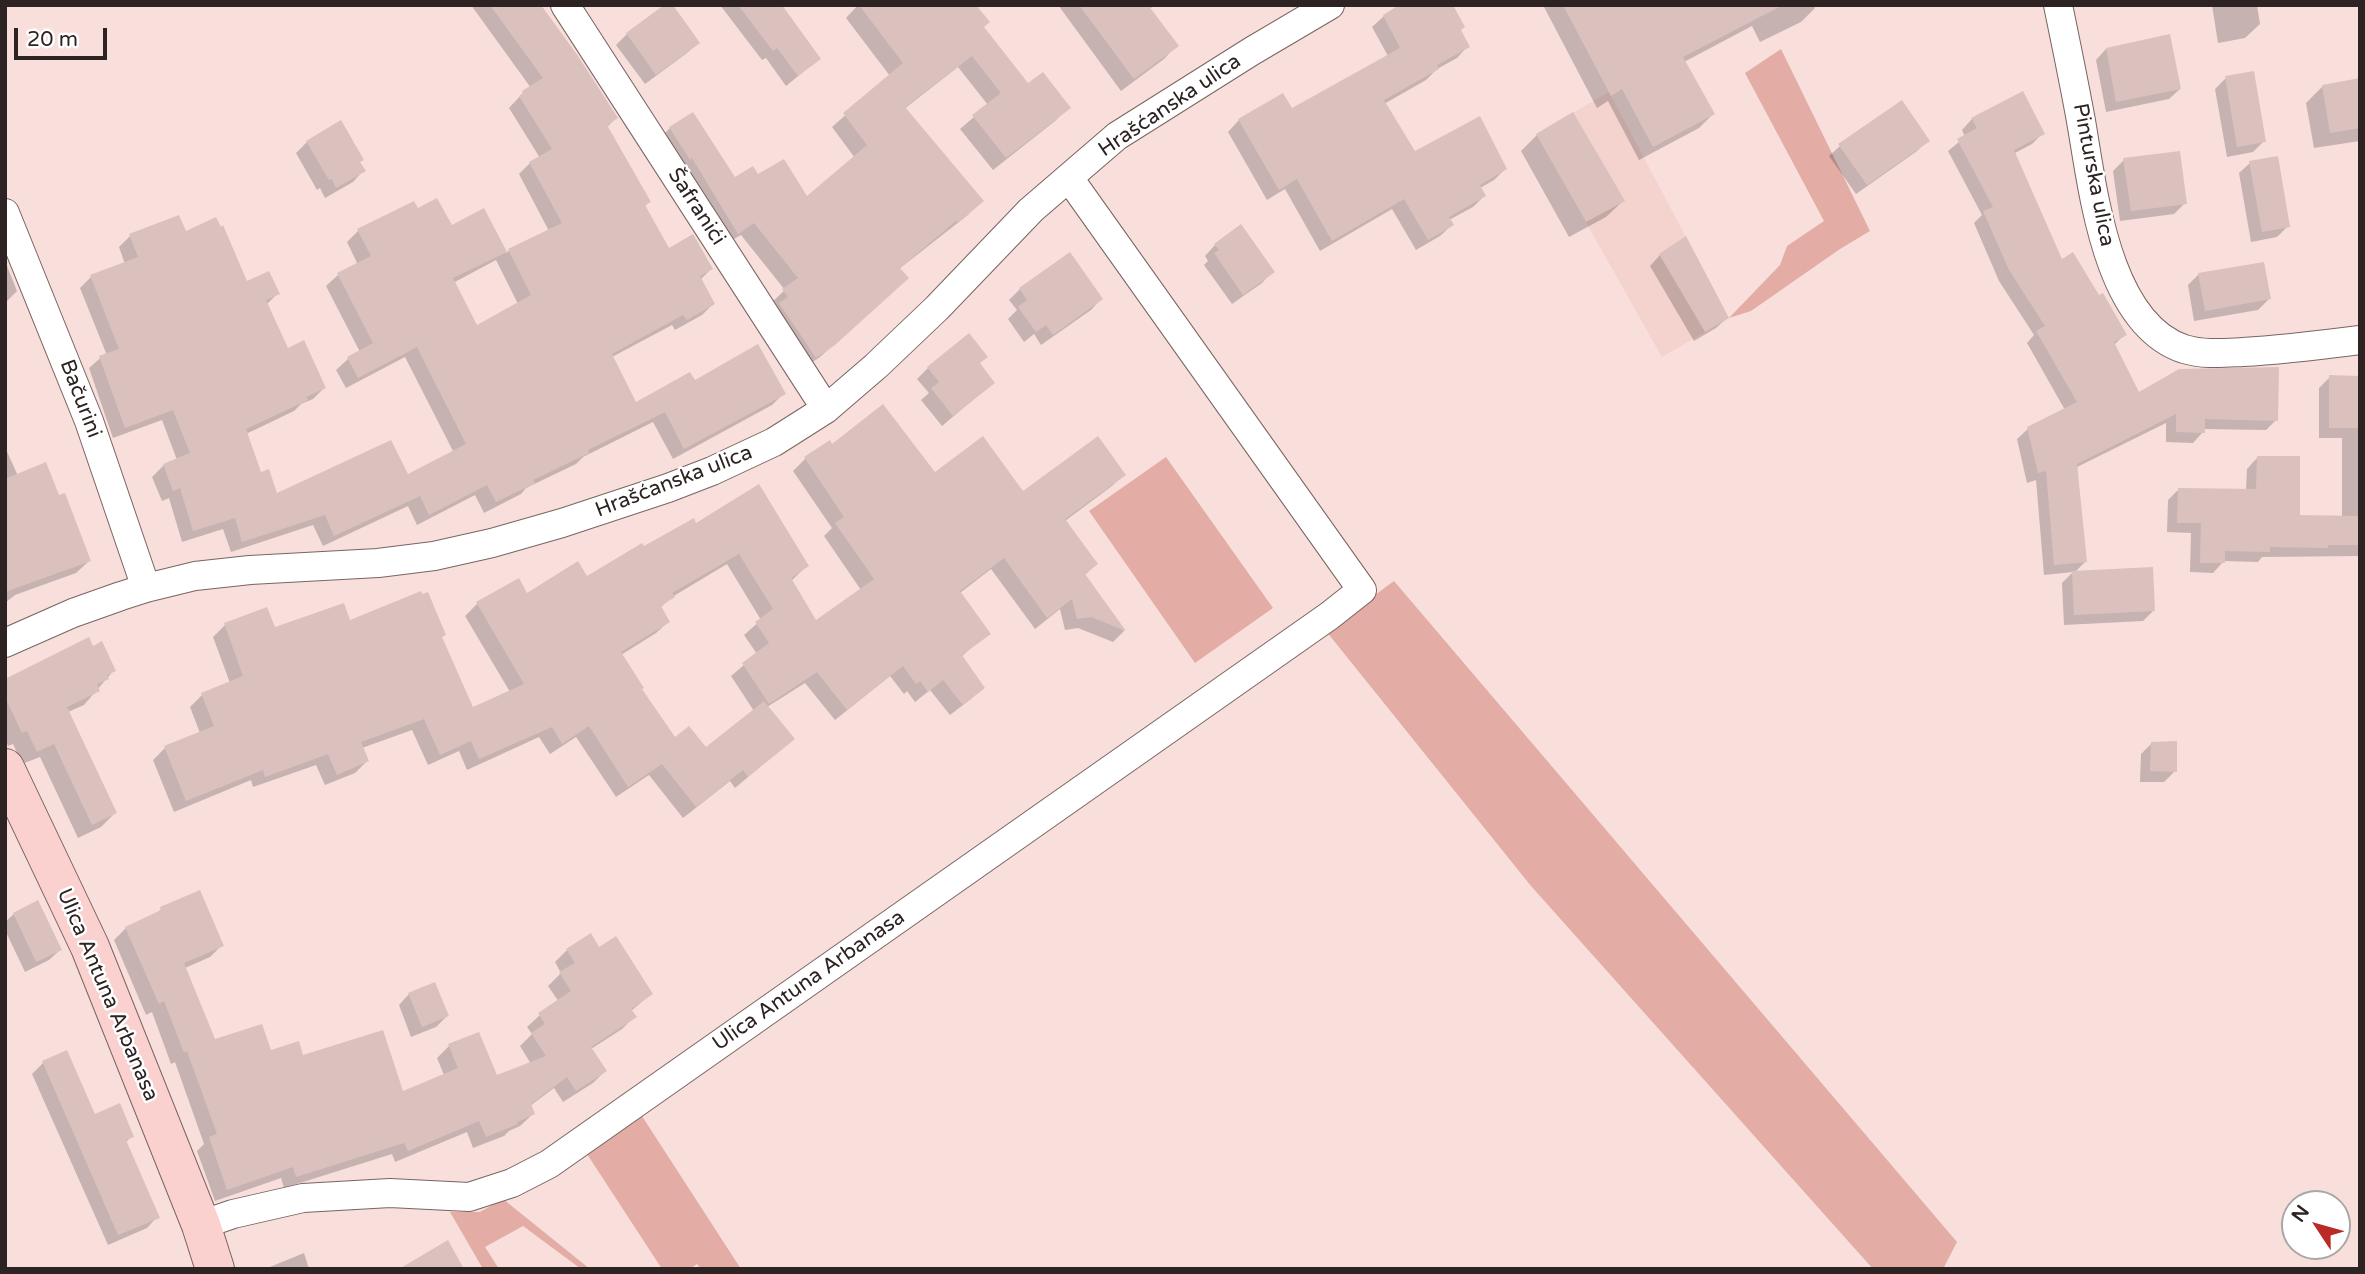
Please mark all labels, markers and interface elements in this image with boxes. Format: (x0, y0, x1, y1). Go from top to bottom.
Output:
scale bar (18, 14, 110, 58)
text: 20 m (27, 27, 78, 52)
street label: Hrašćanska ulica (1094, 49, 1246, 163)
street label: Pinturska ulica (2067, 101, 2119, 249)
street label: Šafranići (662, 164, 730, 250)
street label: Bačurini (54, 356, 106, 442)
street label: Hrašćanska ulica (592, 440, 756, 524)
street label: Ulica Antuna Arbanasa (51, 885, 163, 1105)
street label: Ulica Antuna Arbanasa (708, 905, 910, 1057)
north arrow (2281, 1190, 2351, 1260)
text: N (2287, 1201, 2314, 1226)

